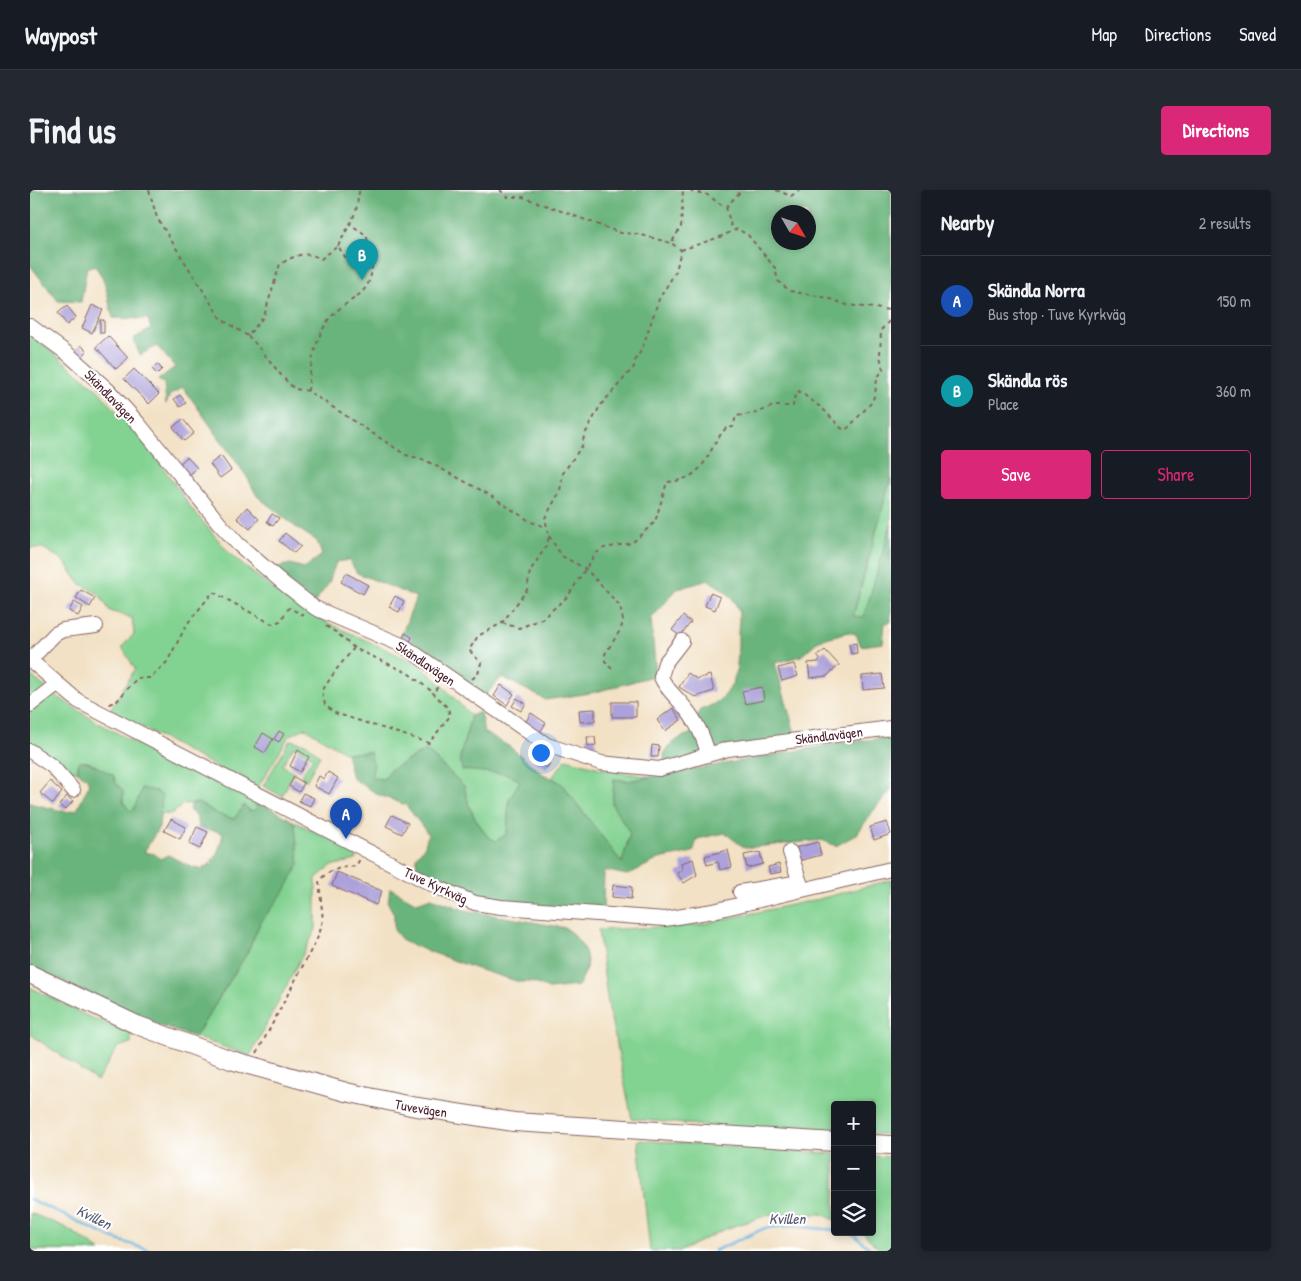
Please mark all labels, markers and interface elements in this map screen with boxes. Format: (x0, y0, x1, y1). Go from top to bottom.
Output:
text: Waypost (25, 19, 97, 51)
text: Map (1092, 22, 1117, 47)
text: Directions (1145, 22, 1211, 47)
text: Saved (1239, 22, 1276, 47)
button: Directions (1161, 106, 1271, 155)
text: Find us (30, 107, 116, 154)
north arrow (771, 205, 816, 250)
text: Nearby (941, 208, 994, 237)
text: 2 results (1199, 212, 1251, 234)
pin: B (346, 239, 378, 280)
text: Skändla Norra (988, 277, 1085, 303)
text: A (953, 290, 961, 312)
text: 150 m (1217, 290, 1251, 312)
text: Bus stop · Tuve Kyrkväg (988, 303, 1126, 325)
street label: Skändlavägen (80, 365, 141, 428)
text: Skändla rös (988, 367, 1067, 393)
text: B (953, 380, 961, 402)
text: 360 m (1216, 380, 1251, 402)
text: Place (988, 393, 1019, 415)
button: Save (941, 450, 1091, 499)
button: Share (1101, 450, 1251, 499)
street label: Skändlavägen (392, 636, 459, 691)
street label: Skändlavägen (794, 721, 864, 750)
your location (528, 740, 554, 766)
pin: A (330, 798, 362, 839)
street label: Tuve Kyrkväg (401, 862, 471, 909)
street label: Tuvevägen (393, 1093, 449, 1121)
map controls (831, 1101, 876, 1236)
button: + (831, 1101, 876, 1146)
button: − (831, 1146, 876, 1191)
button: layers (831, 1191, 876, 1236)
water label: Kvillen (73, 1200, 116, 1235)
water label: Kvillen (769, 1208, 806, 1229)

